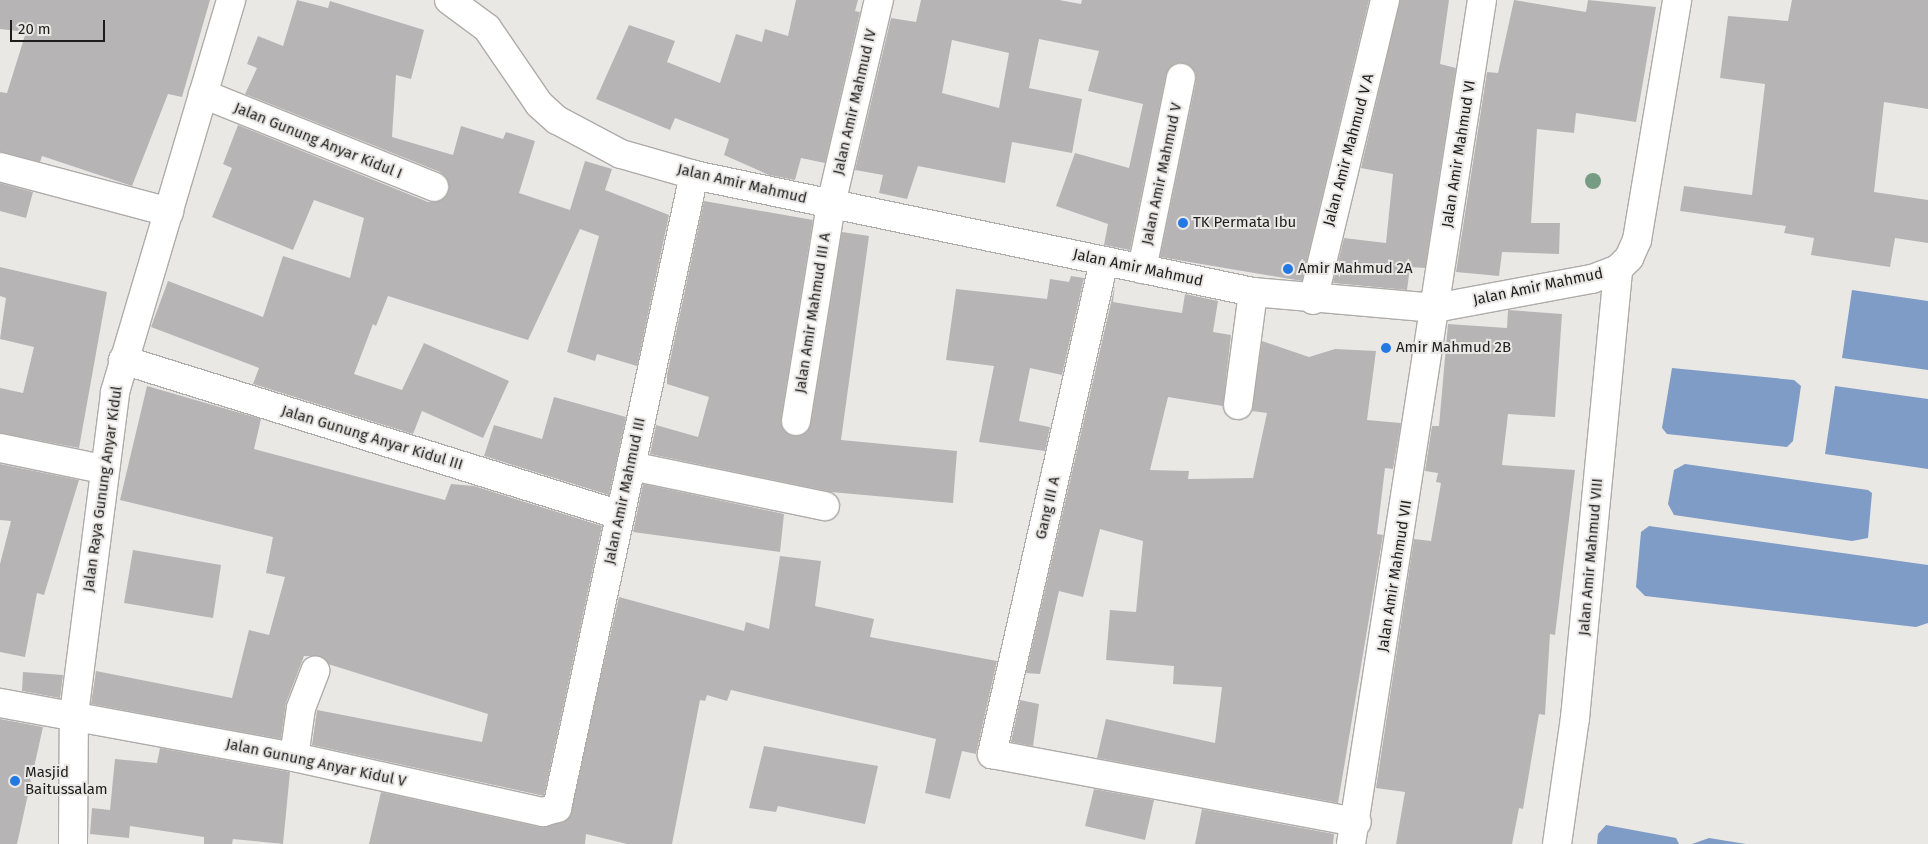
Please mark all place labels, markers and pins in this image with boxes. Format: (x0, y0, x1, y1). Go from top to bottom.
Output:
place label: TK Permata Ibu (1193, 214, 1296, 232)
marker: TK Permata Ibu (1177, 217, 1189, 229)
place label: Amir Mahmud 2A (1298, 260, 1413, 278)
marker: Amir Mahmud 2A (1282, 263, 1294, 275)
place label: Amir Mahmud 2B (1396, 339, 1511, 357)
marker: Amir Mahmud 2B (1380, 342, 1392, 354)
place label: Masjid Baitussalam (25, 763, 108, 798)
marker: Masjid Baitussalam (9, 775, 21, 787)

